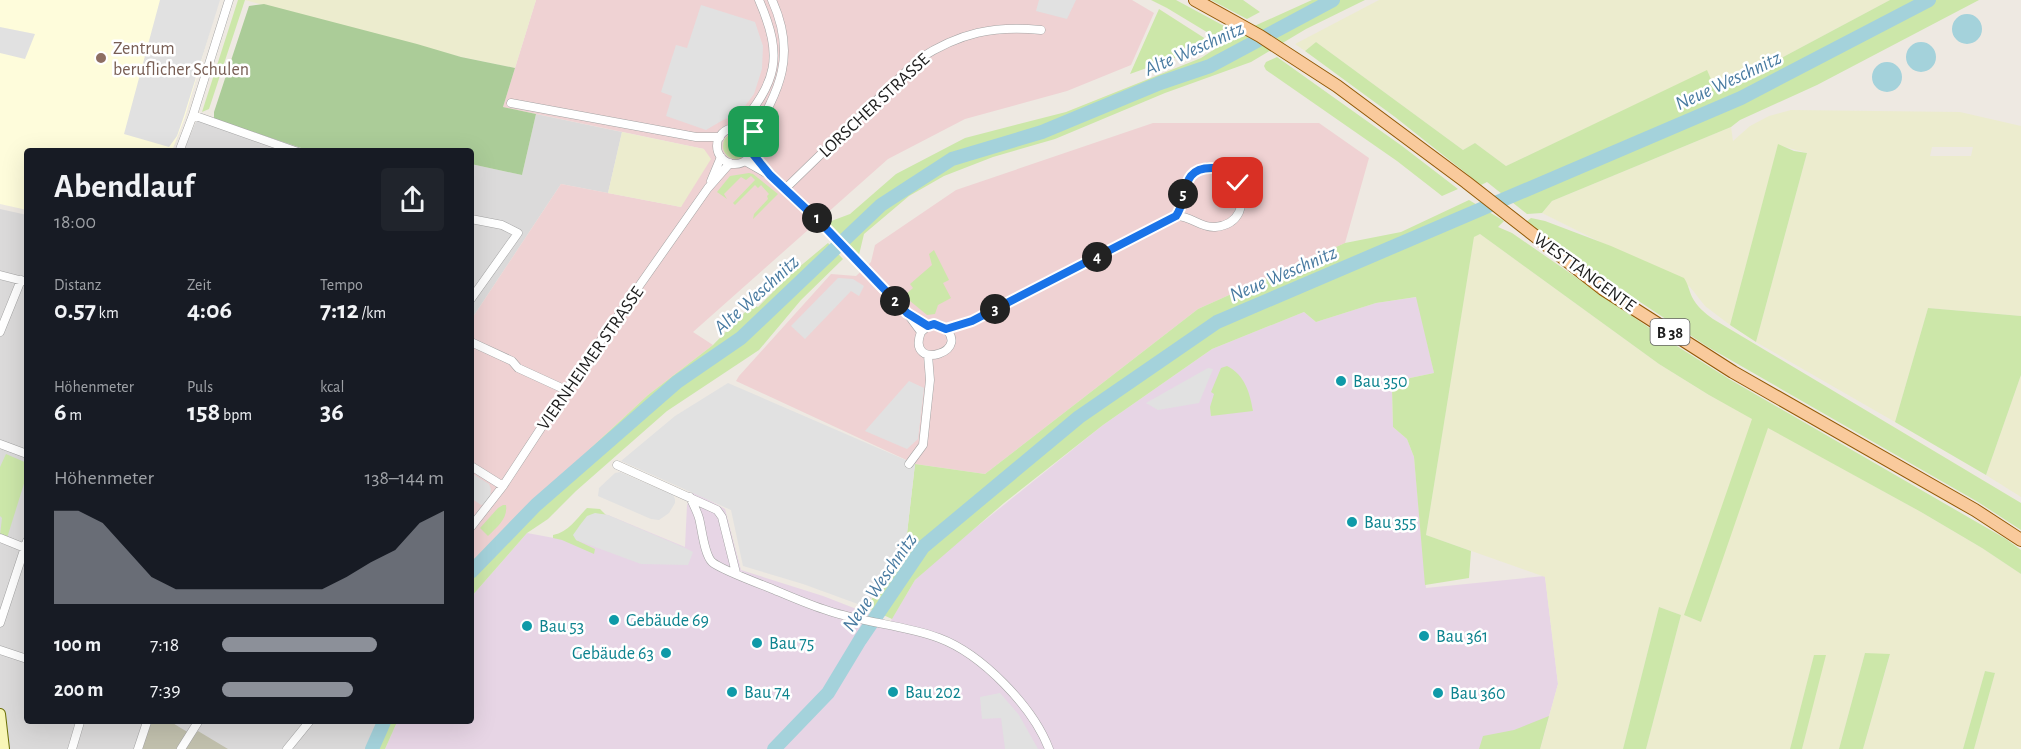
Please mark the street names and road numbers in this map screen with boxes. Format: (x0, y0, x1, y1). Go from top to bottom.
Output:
street label: LORSCHER STRASSE (816, 50, 933, 161)
street label: WESTTANGENTE (1530, 230, 1639, 316)
street label: VIERNHEIMER STRASSE (534, 283, 647, 434)
road number: B 38 (1650, 319, 1690, 345)

